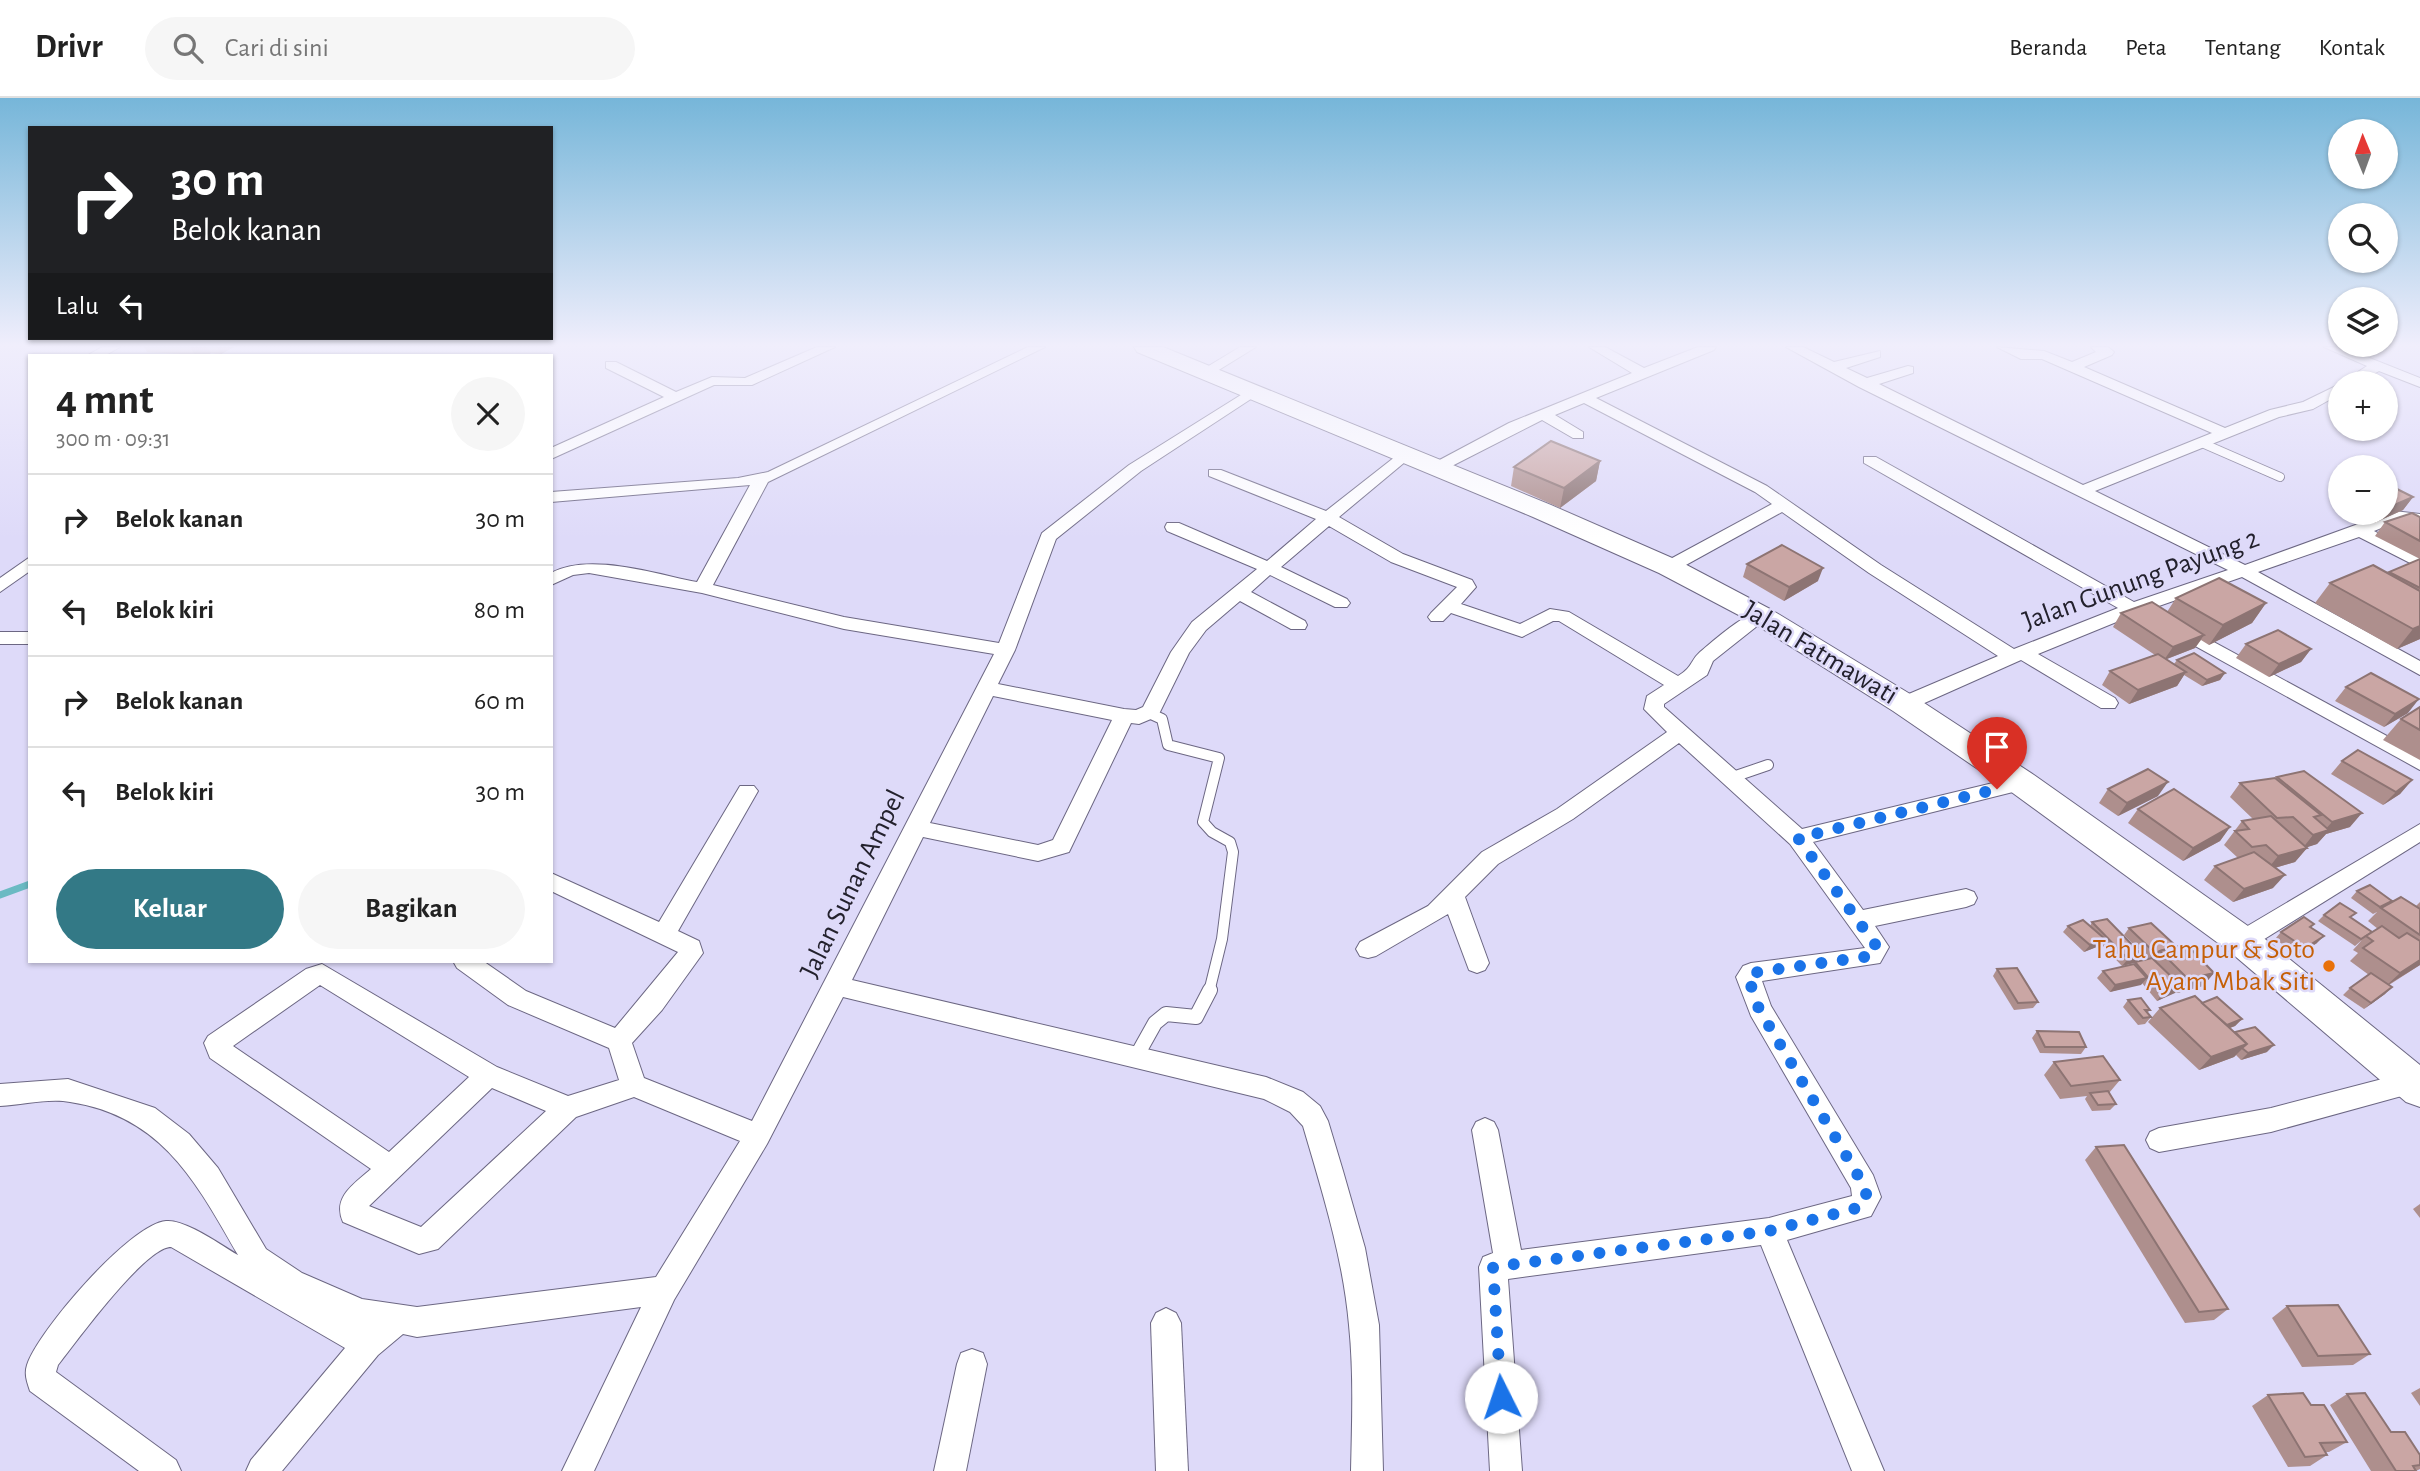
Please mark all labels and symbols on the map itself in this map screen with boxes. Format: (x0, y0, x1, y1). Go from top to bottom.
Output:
north arrow (2328, 119, 2398, 189)
street label: Jalan Gunung Payung 2 (2019, 524, 2263, 636)
street label: Jalan Fatmawati (1738, 596, 1902, 710)
pin (1967, 717, 2027, 789)
street label: Jalan Sunan Ampel (795, 786, 911, 982)
place label: Tahu Campur & Soto Ayam Mbak Siti (2092, 936, 2315, 996)
marker: Tahu Campur & Soto Ayam Mbak Siti (2321, 958, 2337, 974)
position arrow (1464, 1360, 1538, 1434)

